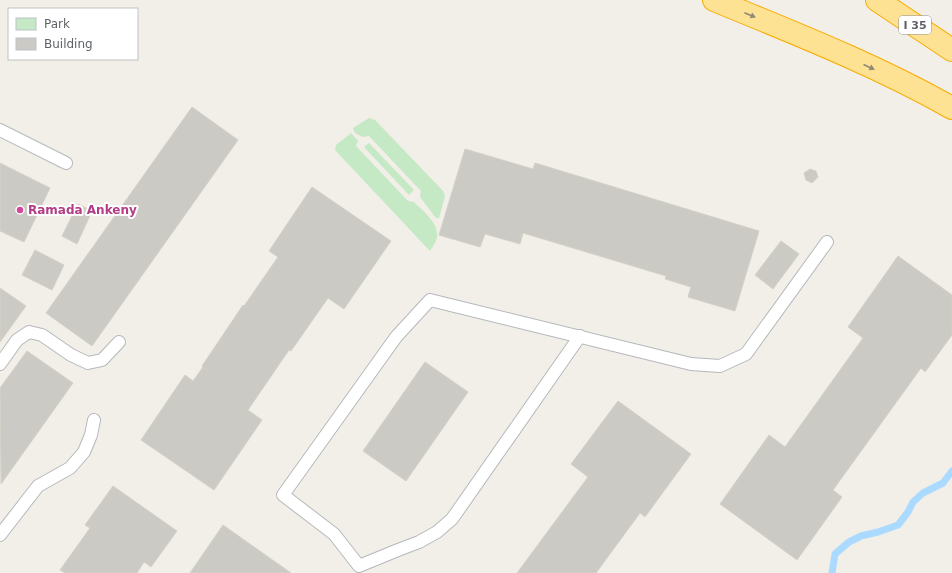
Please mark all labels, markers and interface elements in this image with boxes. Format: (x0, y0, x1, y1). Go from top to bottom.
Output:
legend (8, 8, 138, 60)
one-way arrow (745, 12, 756, 18)
road number: I 35 (899, 16, 931, 34)
text: Park (44, 17, 70, 31)
text: Building (44, 37, 93, 51)
one-way arrow (864, 64, 875, 70)
place label: Ramada Ankeny (28, 203, 137, 217)
marker: Ramada Ankeny (15, 205, 25, 215)

